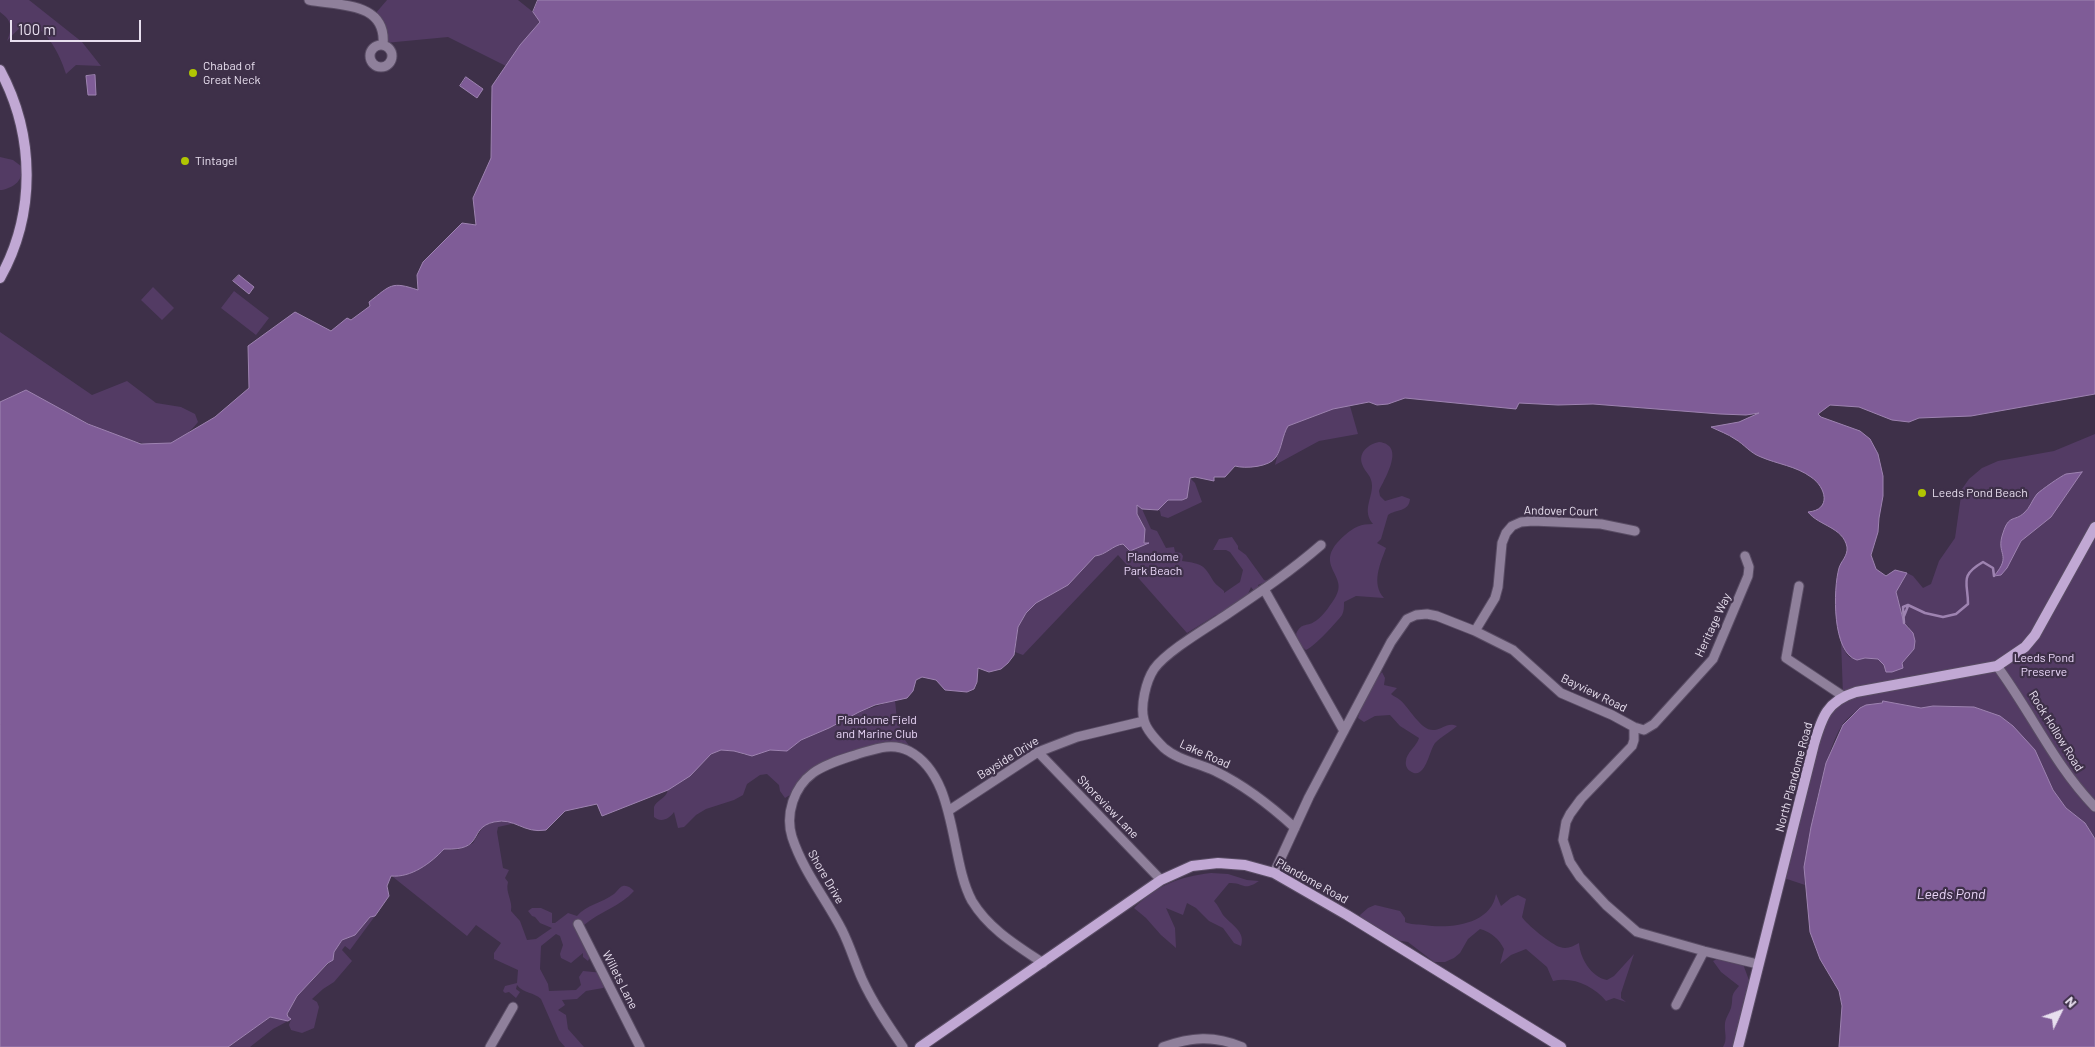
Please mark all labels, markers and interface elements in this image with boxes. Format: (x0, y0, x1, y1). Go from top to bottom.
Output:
scale bar (12, 10, 144, 42)
text: 100 m (18, 20, 56, 38)
place label: Chabad of Great Neck (203, 59, 261, 87)
marker: Chabad of Great Neck (187, 67, 199, 79)
place label: Tintagel (195, 154, 237, 168)
marker: Tintagel (179, 155, 191, 167)
place label: Leeds Pond Beach (1932, 486, 2028, 500)
marker: Leeds Pond Beach (1916, 487, 1928, 499)
street label: Andover Court (1524, 503, 1598, 519)
park label: Plandome Park Beach (1124, 550, 1182, 578)
street label: Heritage Way (1692, 591, 1734, 659)
park label: Leeds Pond Preserve (2014, 651, 2074, 679)
street label: Bayview Road (1559, 671, 1629, 715)
street label: Rock Hollow Road (2025, 688, 2087, 774)
park label: Plandome Field and Marine Club (836, 713, 918, 741)
street label: North Plandome Road (1772, 721, 1816, 833)
street label: Bayside Drive (975, 733, 1041, 783)
street label: Lake Road (1177, 736, 1233, 772)
street label: Shoreview Lane (1074, 772, 1142, 842)
street label: Shore Drive (805, 848, 847, 906)
street label: Plandome Road (1273, 855, 1351, 907)
water label: Leeds Pond (1917, 886, 1985, 902)
street label: Willets Lane (599, 948, 641, 1012)
north arrow (2035, 987, 2085, 1037)
text: N (2062, 992, 2081, 1011)

